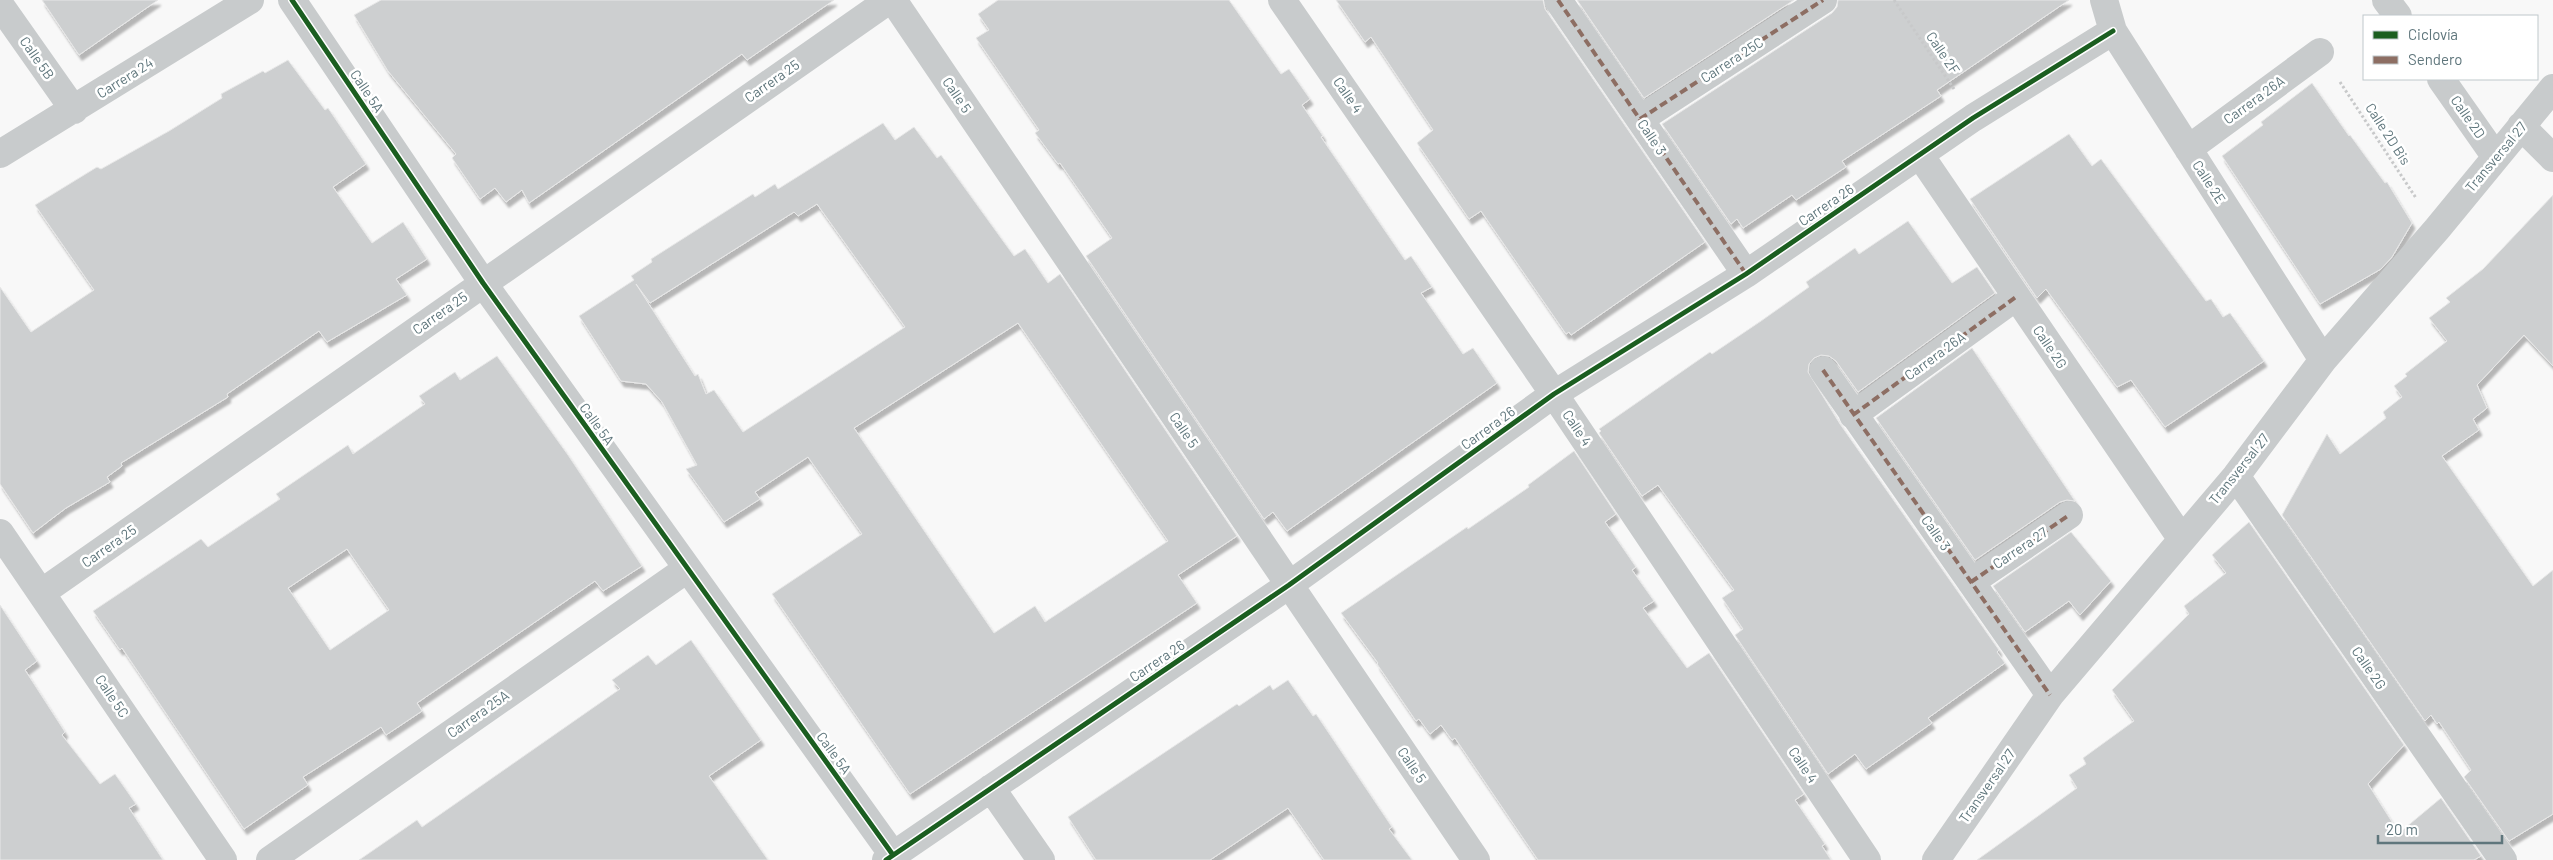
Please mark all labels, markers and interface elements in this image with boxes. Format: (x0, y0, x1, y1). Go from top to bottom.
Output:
legend (2363, 15, 2538, 80)
text: Ciclovía (2408, 25, 2458, 43)
street label: Calle 2F (1923, 28, 1964, 77)
street label: Calle 5B (17, 33, 58, 82)
street label: Carrera 25C (1697, 33, 1766, 86)
text: Sendero (2408, 50, 2462, 68)
street label: Carrera 24 (93, 54, 156, 102)
street label: Carrera 25 (741, 56, 802, 106)
street label: Calle 5A (347, 66, 388, 116)
street label: Carrera 26A (2220, 71, 2288, 127)
street label: Calle 4 (1330, 73, 1367, 116)
street label: Calle 5 (939, 74, 975, 116)
street label: Calle 2D (2448, 92, 2489, 141)
street label: Calle 2D Bis (2362, 100, 2415, 168)
street label: Calle 3 (1634, 116, 1670, 158)
street label: Transversal 27 (2461, 118, 2530, 195)
street label: Calle 2E (2189, 157, 2230, 207)
street label: Carrera 26 (1795, 180, 1857, 229)
street label: Carrera 25 (409, 288, 470, 338)
street label: Calle 2G (2030, 322, 2071, 372)
street label: Carrera 26A (1901, 327, 1969, 383)
street label: Calle 5A (576, 399, 619, 449)
street label: Carrera 26 (1457, 402, 1518, 453)
street label: Calle 4 (1559, 406, 1596, 449)
street label: Calle 5 (1166, 409, 1202, 451)
street label: Transversal 27 (2205, 430, 2273, 508)
street label: Calle 3 (1918, 512, 1955, 554)
street label: Carrera 25 (78, 521, 139, 571)
street label: Carrera 27 (1989, 523, 2051, 572)
street label: Carrera 26 (1126, 636, 1188, 685)
street label: Calle 2G (2349, 643, 2390, 692)
street label: Calle 5C (92, 671, 133, 720)
street label: Carrera 25A (444, 686, 512, 741)
street label: Calle 5A (813, 728, 856, 778)
street label: Calle 4 (1785, 743, 1822, 786)
street label: Calle 5 (1394, 744, 1430, 786)
street label: Transversal 27 (1955, 745, 2019, 826)
scale bar (2378, 812, 2502, 844)
text: 20 m (2386, 820, 2418, 838)

